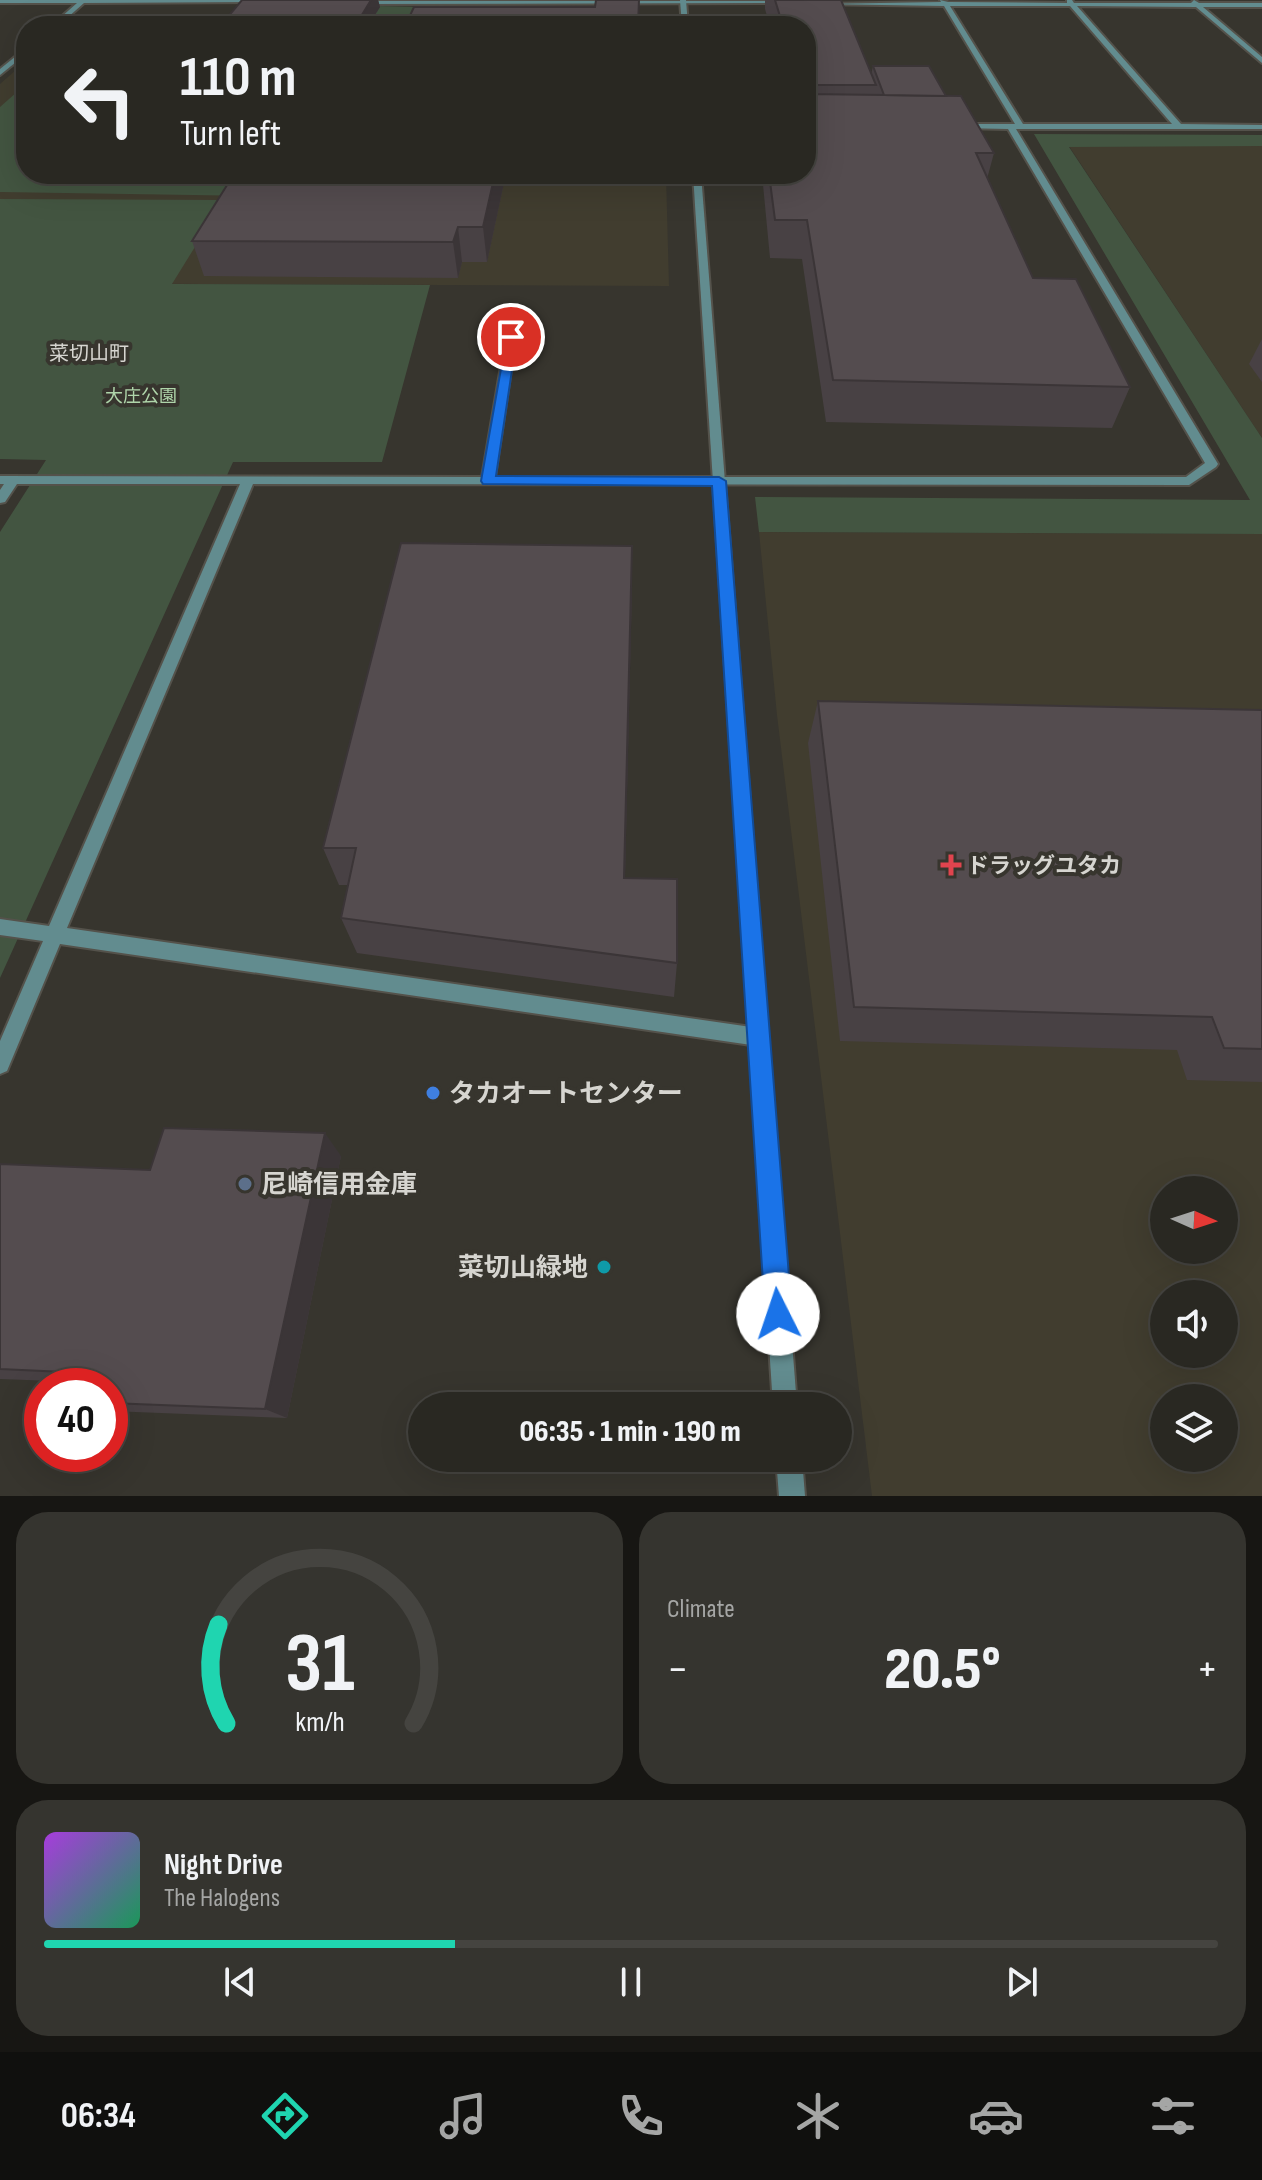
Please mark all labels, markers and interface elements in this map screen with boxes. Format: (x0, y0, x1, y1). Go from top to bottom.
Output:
text: 110 m (180, 45, 296, 112)
icon: left (48, 48, 152, 152)
text: Turn left (180, 113, 281, 156)
pin (477, 303, 545, 371)
icon: arrive (489, 315, 533, 359)
district label: 菜切山町 (49, 342, 129, 366)
park label: 大庄公園 (105, 386, 177, 407)
place label: ドラッグユタカ (967, 853, 1121, 880)
marker: ドラッグユタカ (942, 856, 960, 874)
place label: タカオートセンター (449, 1079, 683, 1110)
marker: タカオートセンター (424, 1084, 442, 1102)
place label: 尼崎信用金庫 (261, 1170, 417, 1201)
marker: 尼崎信用金庫 (236, 1175, 254, 1193)
north arrow (1150, 1176, 1238, 1264)
map controls (1150, 1176, 1238, 1472)
place label: 菜切山緑地 (458, 1253, 588, 1284)
marker: 菜切山緑地 (595, 1258, 613, 1276)
position arrow (736, 1272, 820, 1356)
button: sound (1150, 1280, 1238, 1368)
speed limit sign: 40 (24, 1368, 128, 1472)
button: layers (1150, 1384, 1238, 1472)
text: 06:35 · 1 min · 190 m (519, 1414, 741, 1450)
text: Climate (667, 1594, 735, 1625)
text: 31 (285, 1615, 354, 1715)
text: 20.5° (884, 1634, 1001, 1706)
text: − (667, 1643, 689, 1696)
text: + (1196, 1643, 1218, 1696)
text: km/h (295, 1705, 344, 1740)
text: Night Drive (164, 1847, 283, 1883)
text: The Halogens (164, 1883, 280, 1914)
icon: previous (218, 1960, 262, 2004)
icon: pause (609, 1960, 653, 2004)
icon: next (1000, 1960, 1044, 2004)
icon: directions (257, 2088, 313, 2144)
icon: music (435, 2088, 491, 2144)
icon: phone (613, 2088, 669, 2144)
icon: climate (790, 2088, 846, 2144)
icon: car (968, 2088, 1024, 2144)
icon: filters (1145, 2088, 1201, 2144)
text: 06:34 (61, 2095, 136, 2138)

